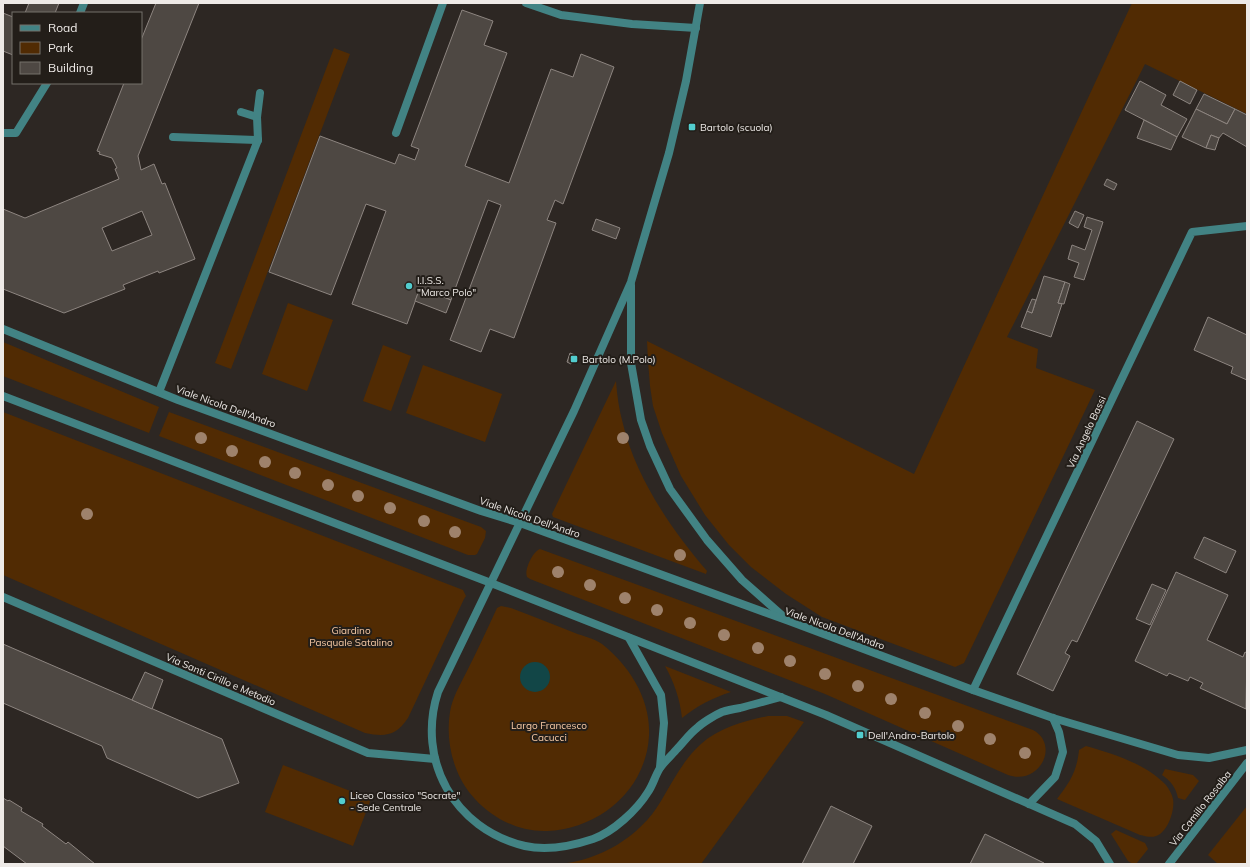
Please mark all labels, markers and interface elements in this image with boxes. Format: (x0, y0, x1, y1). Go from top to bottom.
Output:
legend (12, 12, 142, 84)
text: Road (48, 20, 77, 35)
text: Park (48, 40, 74, 55)
text: Building (48, 60, 93, 75)
place label: Bartolo (scuola) (700, 121, 773, 134)
marker: Bartolo (scuola) (687, 122, 697, 132)
place label: I.I.S.S. "Marco Polo" (417, 274, 476, 299)
marker: I.I.S.S. "Marco Polo" (404, 281, 414, 291)
place label: Bartolo (M.Polo) (582, 353, 656, 366)
marker: Bartolo (M.Polo) (569, 354, 579, 364)
street label: Viale Nicola Dell'Andro (174, 382, 278, 431)
street label: Via Angelo Bassi (1064, 394, 1109, 471)
street label: Viale Nicola Dell'Andro (478, 494, 582, 541)
street label: Viale Nicola Dell'Andro (783, 604, 887, 653)
park label: Giardino Pasquale Satalino (309, 624, 393, 649)
street label: Via Santi Cirillo e Metodio (164, 650, 278, 709)
park label: Largo Francesco Cacucci (511, 719, 587, 744)
place label: Dell'Andro-Bartolo (868, 729, 955, 742)
marker: Dell'Andro-Bartolo (855, 730, 865, 740)
street label: Via Camillo Rosalba (1167, 768, 1234, 849)
place label: Liceo Classico "Socrate" - Sede Centrale (350, 789, 460, 814)
marker: Liceo Classico "Socrate" - Sede Centrale (337, 796, 347, 806)

